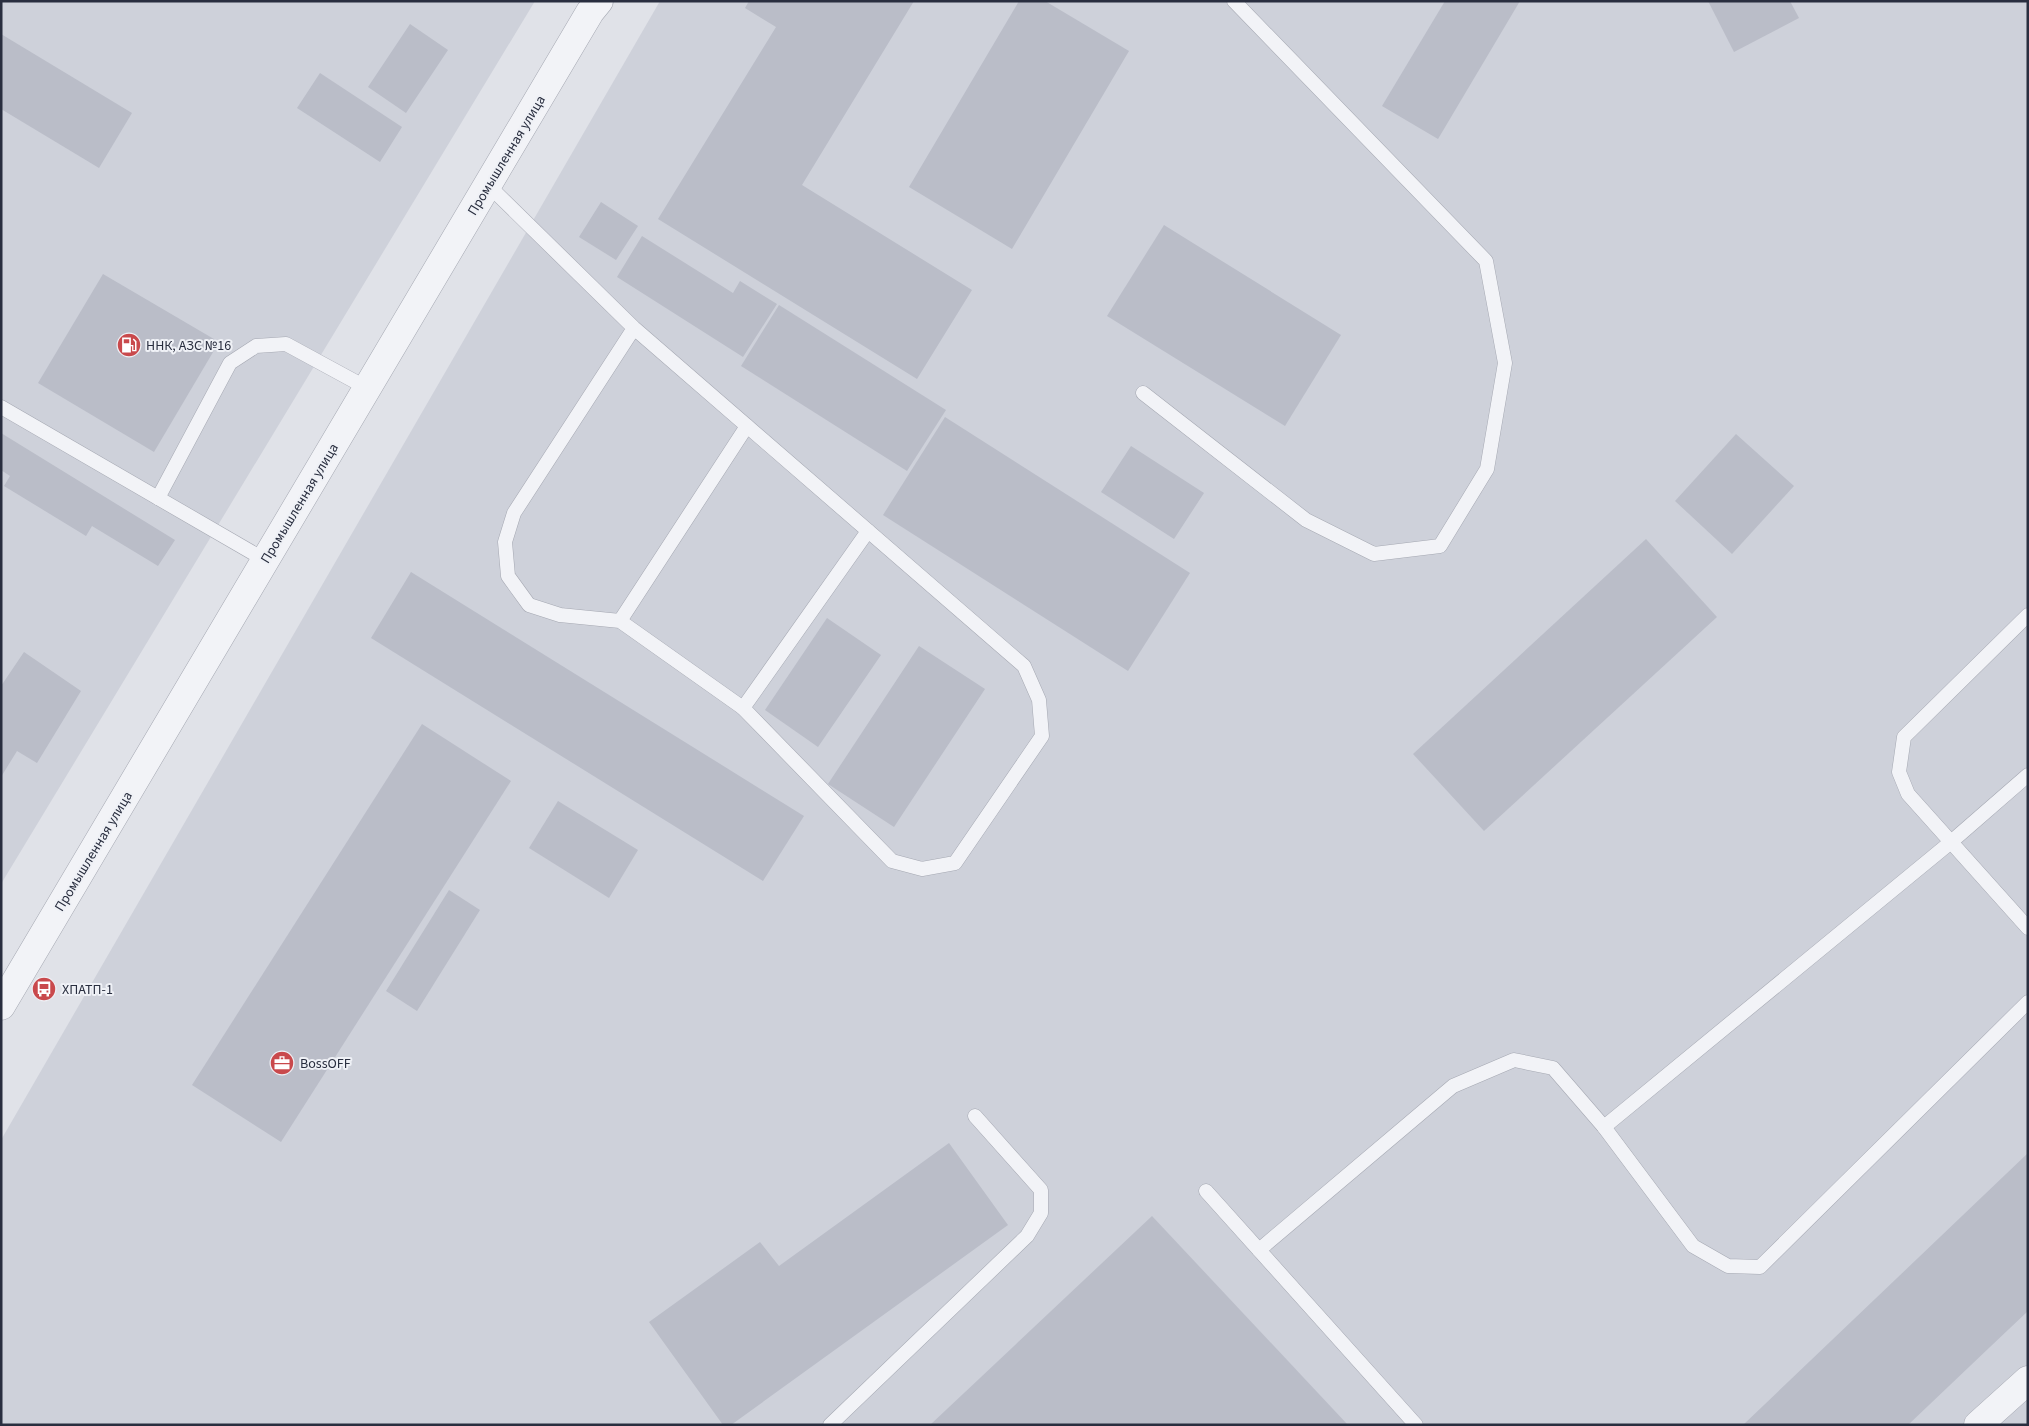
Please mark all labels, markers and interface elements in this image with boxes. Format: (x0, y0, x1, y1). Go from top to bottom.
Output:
street label: Промышленная улица (463, 92, 551, 219)
fuel station icon: ННК, АЗС №16 (116, 332, 142, 358)
place label: ННК, АЗС №16 (146, 336, 231, 356)
street label: Промышленная улица (256, 440, 344, 567)
street label: Промышленная улица (50, 788, 138, 915)
bus stop icon: ХПАТП-1 (31, 976, 57, 1002)
place label: ХПАТП-1 (62, 980, 113, 1000)
office icon: BossOFF (269, 1050, 295, 1076)
place label: BossOFF (300, 1054, 351, 1074)

